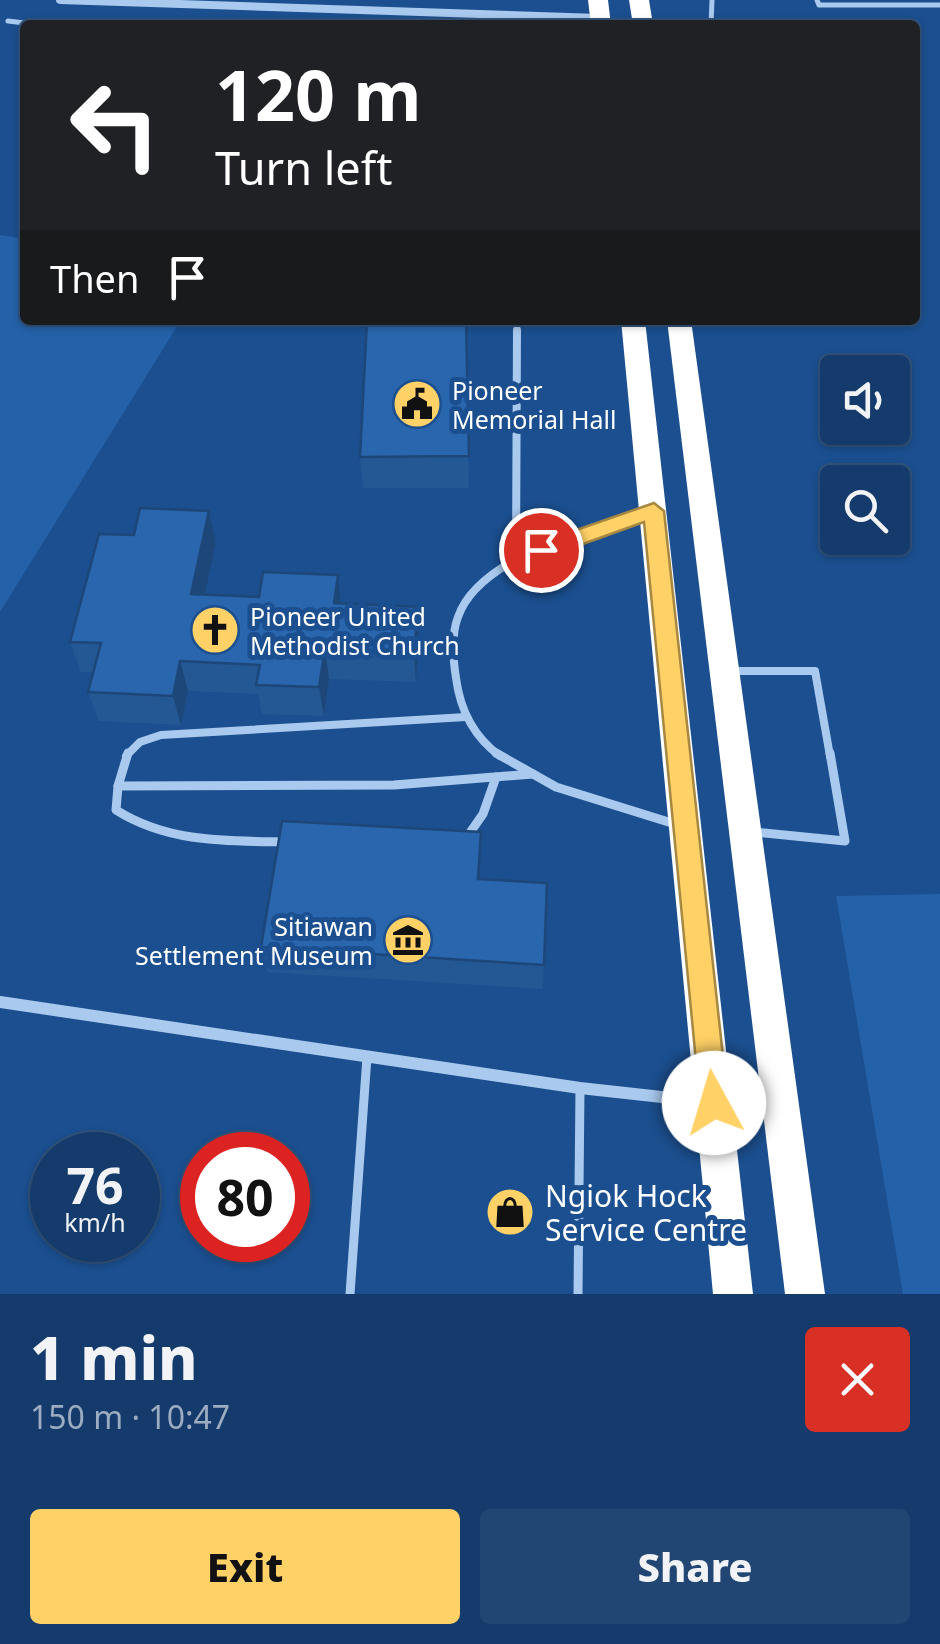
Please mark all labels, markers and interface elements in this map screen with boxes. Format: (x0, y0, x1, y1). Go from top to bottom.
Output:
text: 120 m (215, 46, 422, 142)
icon: left (50, 60, 180, 190)
text: Turn left (215, 137, 392, 198)
icon: arrive (160, 250, 215, 305)
text: Then (50, 252, 140, 304)
map controls (820, 355, 910, 555)
button: sound (820, 355, 910, 445)
place label: Pioneer Memorial Hall (452, 373, 616, 436)
public building icon: Pioneer Memorial Hall (391, 378, 443, 430)
button: search (820, 465, 910, 555)
pin (499, 508, 584, 593)
icon: arrive (514, 523, 569, 578)
place label: Pioneer United Methodist Church (250, 599, 460, 662)
church icon: Pioneer United Methodist Church (189, 604, 241, 656)
place label: Sitiawan Settlement Museum (135, 909, 373, 972)
museum icon: Sitiawan Settlement Museum (382, 914, 434, 966)
position arrow (662, 1051, 766, 1155)
speed limit sign: 80 (180, 1132, 310, 1262)
text: 76 (66, 1151, 124, 1219)
place label: Ngiok Hock Service Centre (545, 1175, 747, 1250)
shop icon: Ngiok Hock Service Centre (484, 1186, 536, 1238)
text: km/h (64, 1205, 126, 1239)
text: 1 min (30, 1316, 198, 1398)
button: close (805, 1327, 910, 1432)
text: 150 m · 10:47 (30, 1395, 230, 1438)
button: Exit (30, 1509, 460, 1624)
button: Share (480, 1509, 910, 1624)

